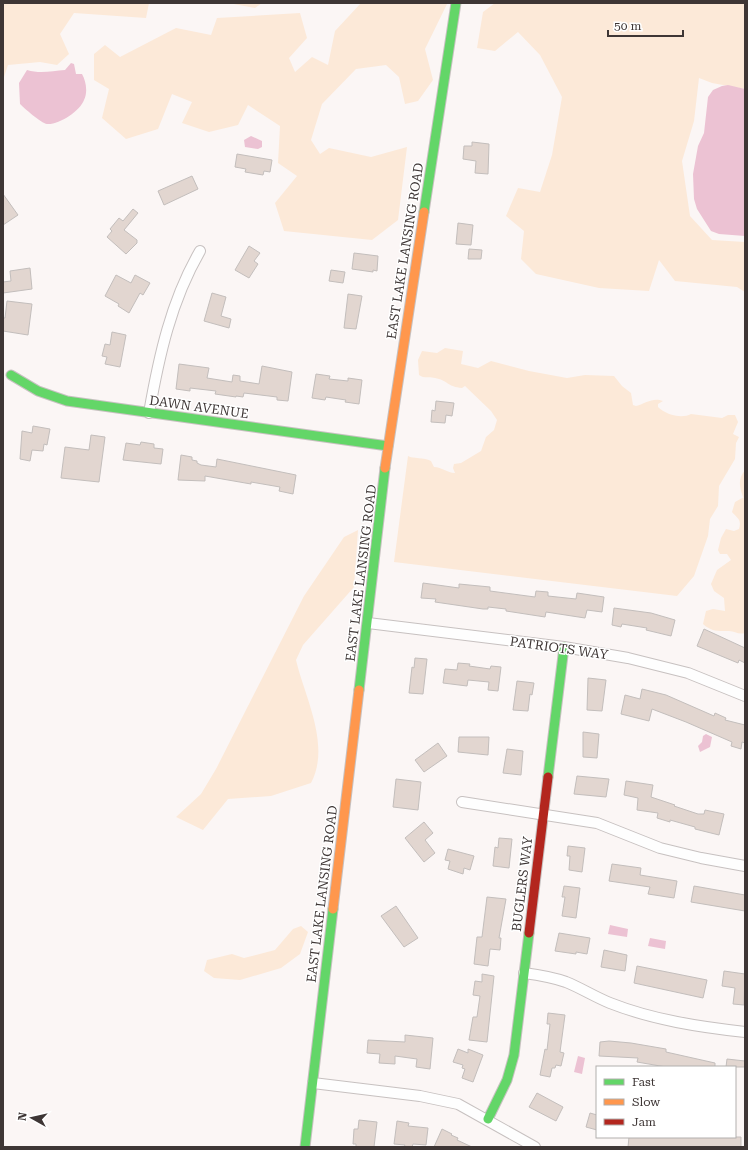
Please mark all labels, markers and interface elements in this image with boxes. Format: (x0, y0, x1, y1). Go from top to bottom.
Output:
scale bar (608, 12, 683, 38)
text: 50 m (614, 19, 641, 33)
street label: EAST LAKE LANSING ROAD (384, 162, 426, 340)
street label: DAWN AVENUE (148, 393, 250, 421)
street label: EAST LAKE LANSING ROAD (343, 484, 379, 662)
street label: PATRIOTS WAY (509, 634, 609, 662)
street label: EAST LAKE LANSING ROAD (304, 805, 340, 983)
street label: BUGLERS WAY (509, 835, 535, 932)
legend (596, 1066, 736, 1138)
text: Fast (632, 1075, 656, 1089)
text: Slow (632, 1095, 660, 1109)
north arrow (12, 1098, 52, 1138)
text: N (16, 1111, 30, 1122)
text: Jam (632, 1115, 656, 1129)

